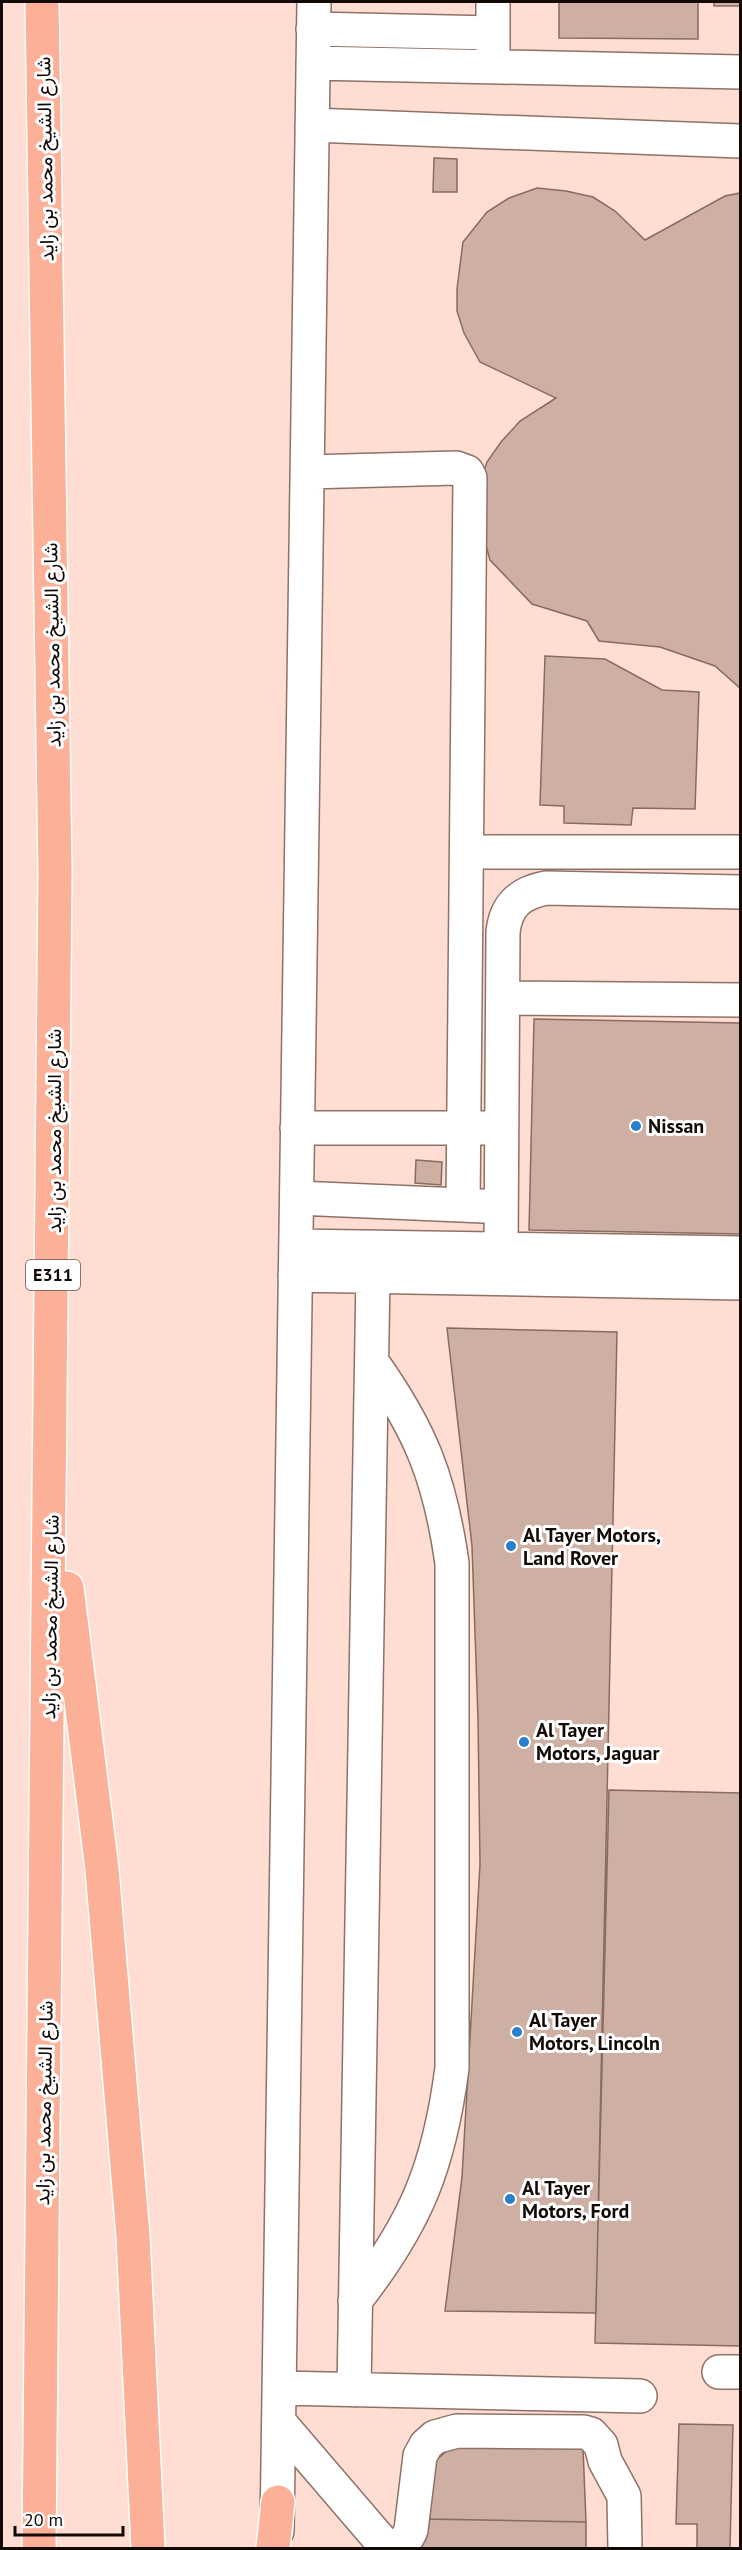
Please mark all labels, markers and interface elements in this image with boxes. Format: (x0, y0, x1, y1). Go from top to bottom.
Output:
street label: شارع الشيخ محمد بن زايد (30, 56, 61, 262)
street label: شارع الشيخ محمد بن زايد (37, 542, 68, 748)
street label: شارع الشيخ محمد بن زايد (41, 1029, 68, 1233)
place label: Nissan (648, 1113, 704, 1139)
marker: Nissan (629, 1119, 643, 1133)
road number: E311 (26, 1260, 80, 1290)
street label: شارع الشيخ محمد بن زايد (35, 1514, 66, 1720)
place label: Al Tayer Motors, Land Rover (523, 1522, 661, 1571)
marker: Al Tayer Motors, Land Rover (504, 1539, 518, 1553)
place label: Al Tayer Motors, Jaguar (536, 1717, 660, 1766)
marker: Al Tayer Motors, Jaguar (517, 1735, 531, 1749)
street label: شارع الشيخ محمد بن زايد (29, 2000, 60, 2206)
place label: Al Tayer Motors, Lincoln (529, 2007, 660, 2056)
marker: Al Tayer Motors, Lincoln (510, 2025, 524, 2039)
place label: Al Tayer Motors, Ford (522, 2175, 629, 2224)
marker: Al Tayer Motors, Ford (503, 2192, 517, 2206)
scale bar (15, 2499, 123, 2537)
text: 20 m (24, 2508, 63, 2531)

